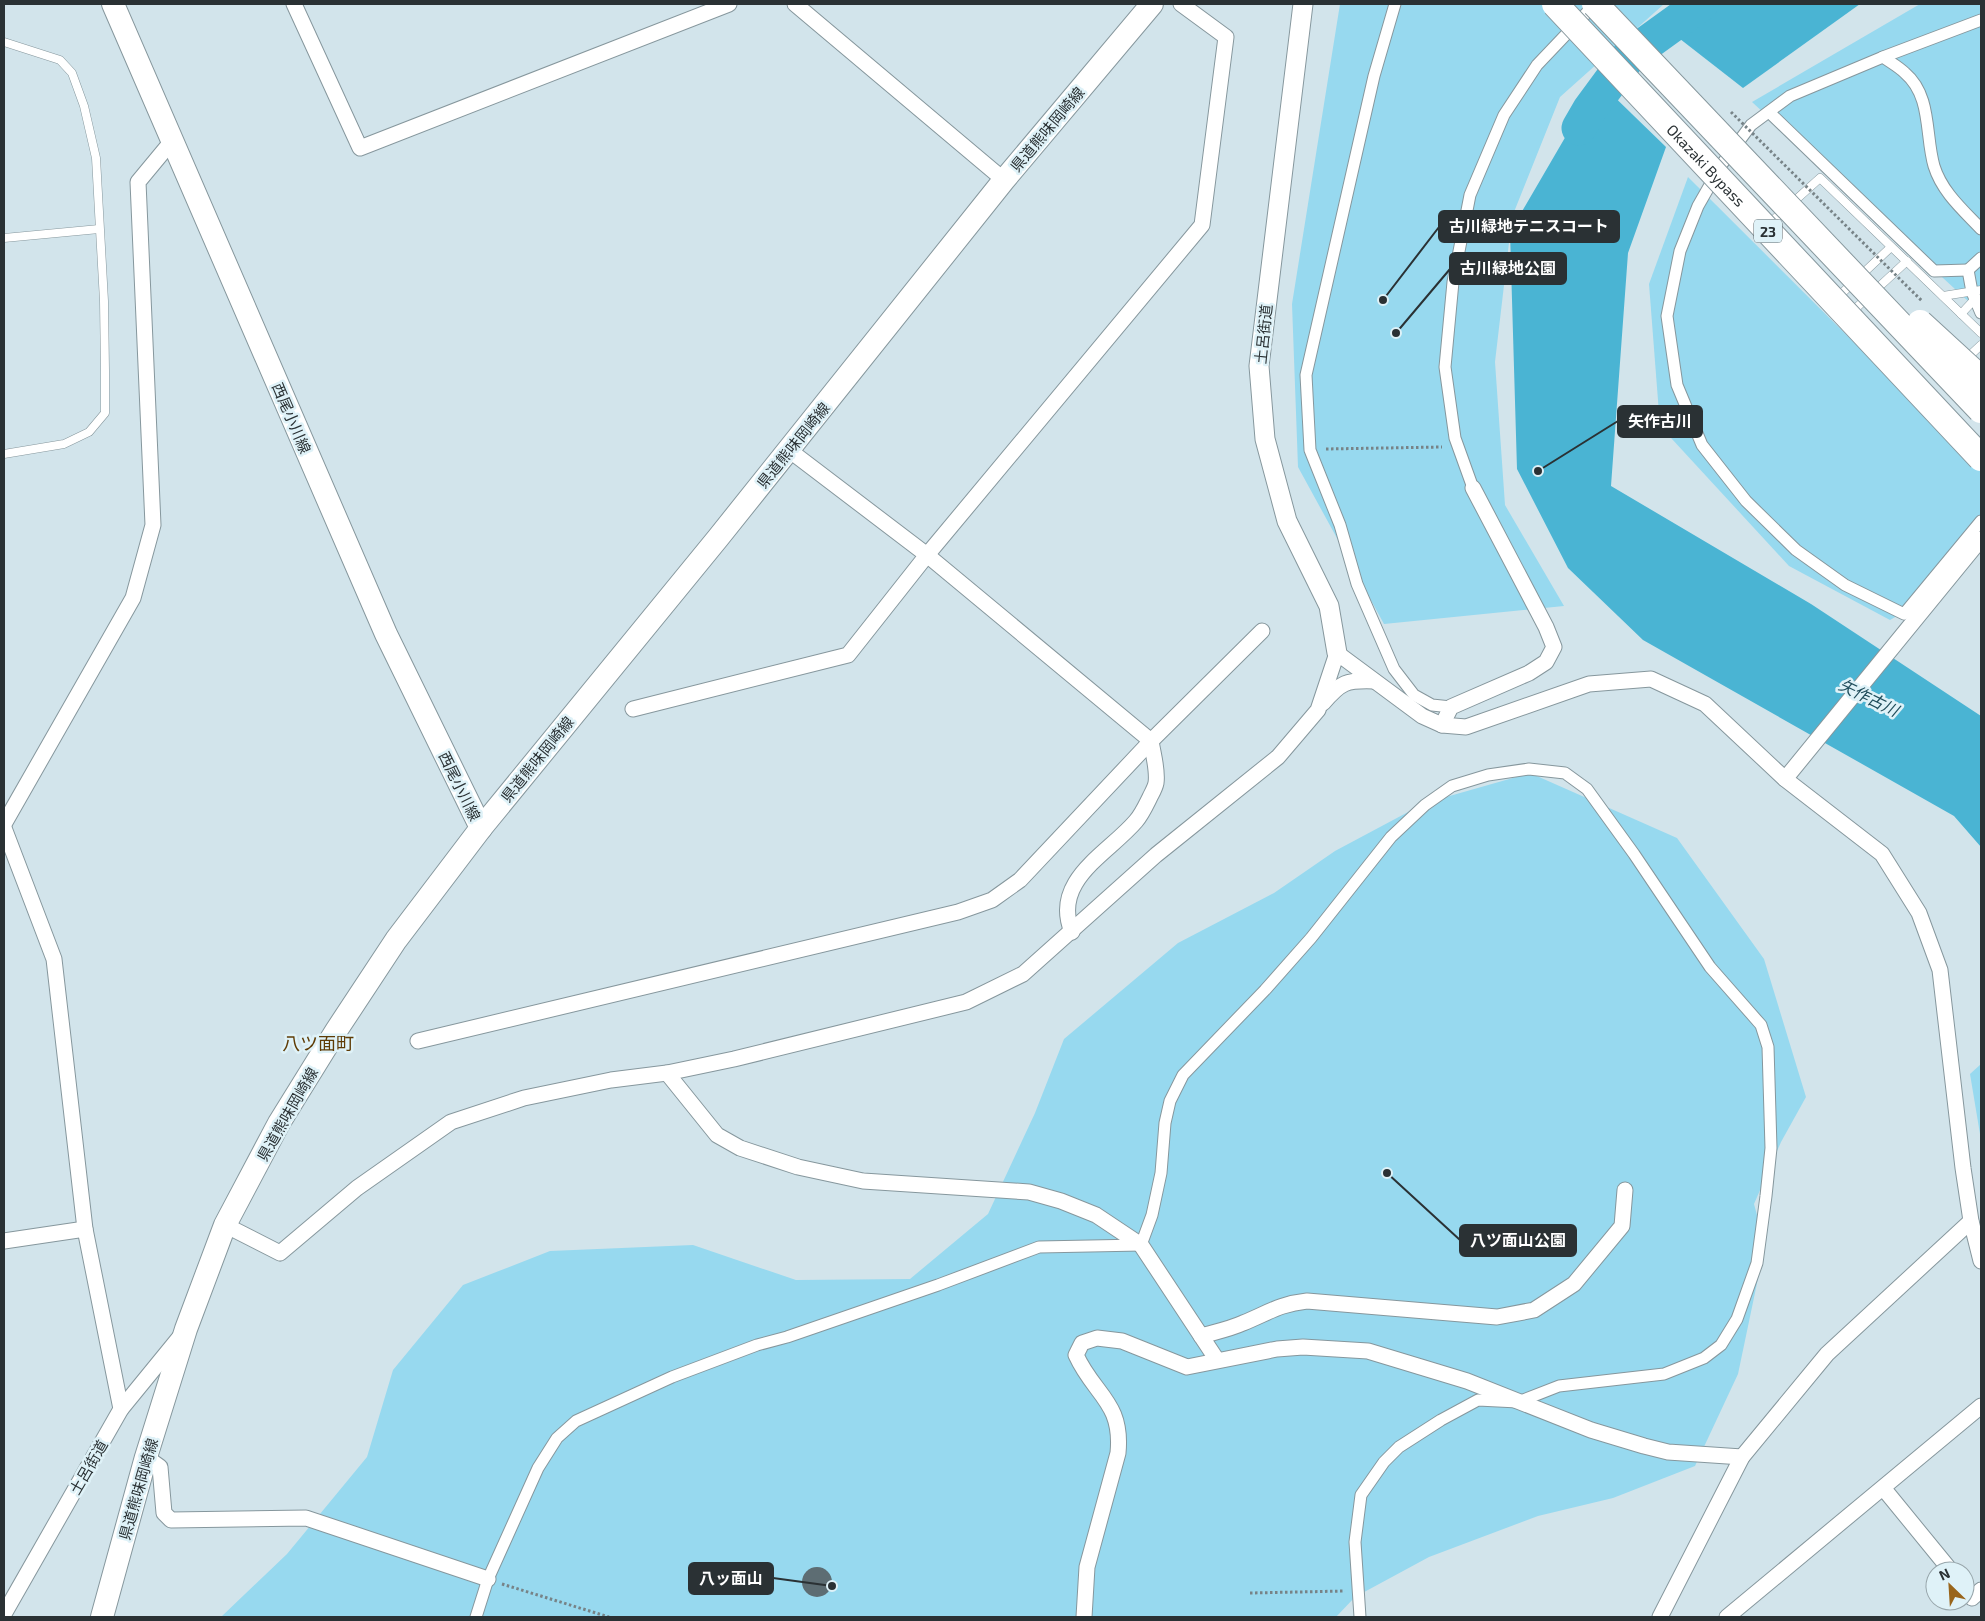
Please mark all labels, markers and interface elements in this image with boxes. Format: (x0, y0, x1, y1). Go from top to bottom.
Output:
street label: 県道熊味岡崎線 (1006, 83, 1088, 175)
street label: Okazaki Bypass (1663, 120, 1749, 210)
callout: 古川緑地テニスコート (1439, 211, 1619, 242)
text: 古川緑地テニスコート (1449, 216, 1609, 235)
road number: 23 (1754, 220, 1782, 242)
callout: 古川緑地公園 (1450, 253, 1566, 284)
text: 古川緑地公園 (1460, 258, 1556, 277)
street label: 土呂街道 (1251, 303, 1275, 365)
street label: 西尾小川線 (269, 380, 315, 456)
street label: 県道熊味岡崎線 (753, 399, 833, 491)
callout: 矢作古川 (1618, 406, 1702, 437)
text: 矢作古川 (1628, 411, 1692, 430)
water label: 矢作古川 (1836, 674, 1904, 720)
street label: 県道熊味岡崎線 (497, 713, 577, 805)
street label: 西尾小川線 (435, 748, 485, 824)
district label: 八ツ面町 (282, 1032, 354, 1054)
street label: 県道熊味岡崎線 (253, 1064, 321, 1164)
callout: 八ツ面山公園 (1460, 1225, 1576, 1256)
text: 八ツ面山公園 (1470, 1230, 1566, 1249)
street label: 県道熊味岡崎線 (115, 1436, 161, 1542)
street label: 土呂街道 (65, 1437, 111, 1497)
north arrow (1925, 1561, 1975, 1611)
callout: 八ッ面山 (689, 1563, 773, 1594)
text: N (1936, 1564, 1952, 1584)
text: 八ッ面山 (699, 1568, 763, 1587)

